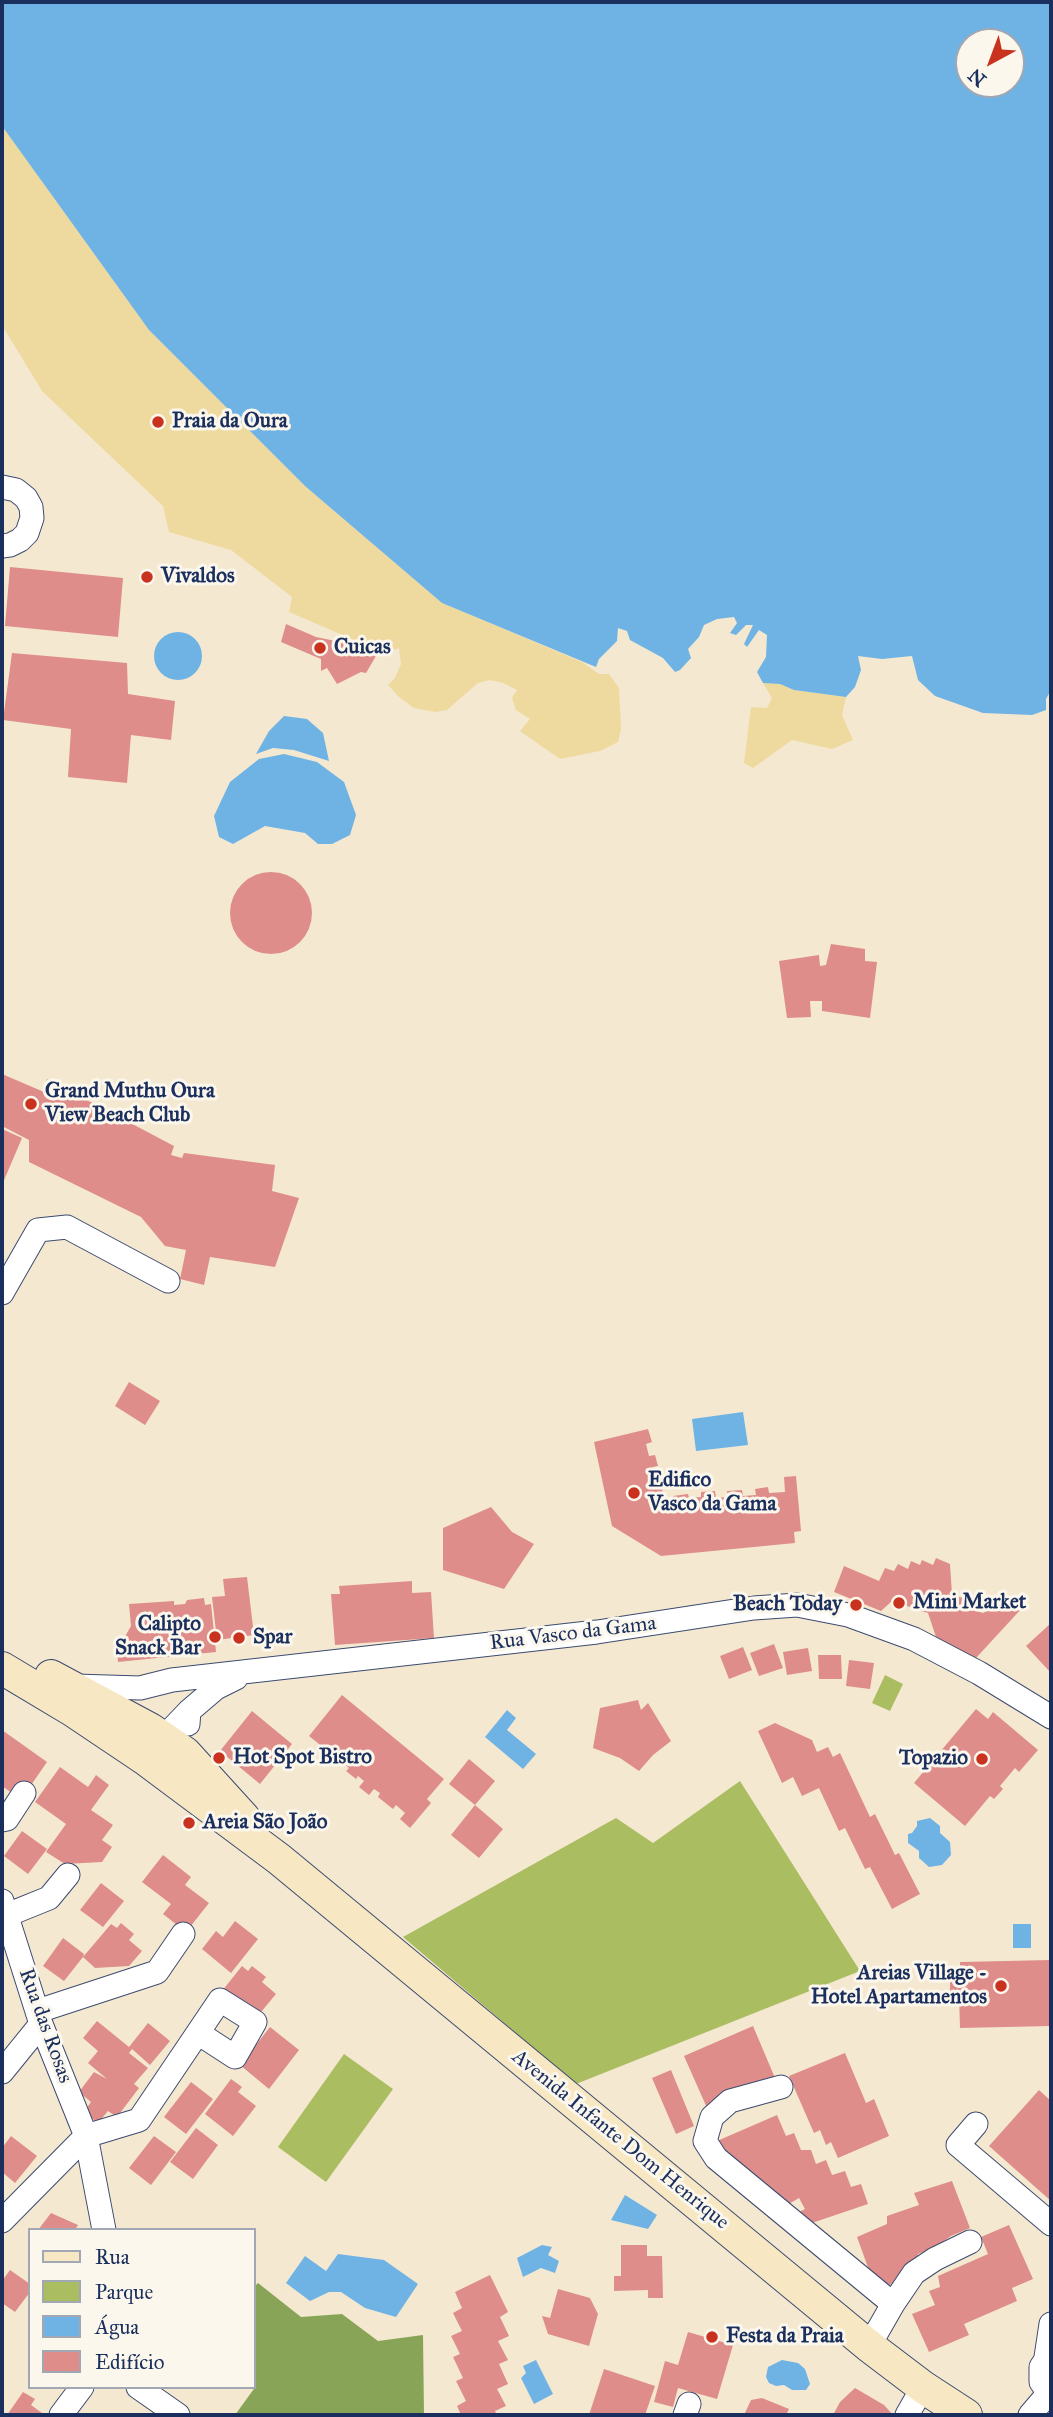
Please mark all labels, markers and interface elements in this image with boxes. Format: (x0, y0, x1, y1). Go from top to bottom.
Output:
north arrow (955, 28, 1025, 98)
text: N (964, 64, 991, 92)
place label: Praia da Oura (172, 409, 288, 435)
marker: Praia da Oura (150, 414, 166, 430)
place label: Vivaldos (161, 564, 235, 590)
marker: Vivaldos (139, 569, 155, 585)
place label: Cuicas (334, 635, 391, 661)
marker: Cuicas (312, 640, 328, 656)
place label: Grand Muthu Oura View Beach Club (45, 1079, 215, 1129)
marker: Grand Muthu Oura View Beach Club (23, 1096, 39, 1112)
place label: Edifico Vasco da Gama (648, 1468, 776, 1518)
marker: Edifico Vasco da Gama (626, 1485, 642, 1501)
place label: Mini Market (913, 1590, 1026, 1616)
place label: Beach Today (733, 1592, 842, 1618)
marker: Mini Market (891, 1595, 907, 1611)
marker: Beach Today (848, 1597, 864, 1613)
street label: Rua Vasco da Gama (488, 1611, 658, 1657)
place label: Calipto Snack Bar (115, 1612, 201, 1662)
place label: Spar (253, 1625, 292, 1651)
marker: Calipto Snack Bar (207, 1629, 223, 1645)
marker: Spar (231, 1630, 247, 1646)
place label: Hot Spot Bistro (233, 1745, 372, 1771)
place label: Topazio (899, 1746, 968, 1772)
marker: Hot Spot Bistro (211, 1750, 227, 1766)
marker: Topazio (974, 1751, 990, 1767)
place label: Areia São João (203, 1810, 327, 1836)
marker: Areia São João (181, 1815, 197, 1831)
place label: Areias Village - Hotel Apartamentos (811, 1961, 987, 2011)
street label: Rua das Rosas (13, 1965, 77, 2087)
marker: Areias Village - Hotel Apartamentos (993, 1978, 1009, 1994)
street label: Avenida Infante Dom Henrique (506, 2045, 734, 2235)
legend (28, 2228, 256, 2389)
text: Rua (95, 2244, 130, 2270)
text: Parque (95, 2279, 153, 2305)
text: Água (95, 2314, 139, 2340)
place label: Festa da Praia (726, 2324, 844, 2350)
marker: Festa da Praia (704, 2329, 720, 2345)
text: Edifício (95, 2349, 164, 2375)

